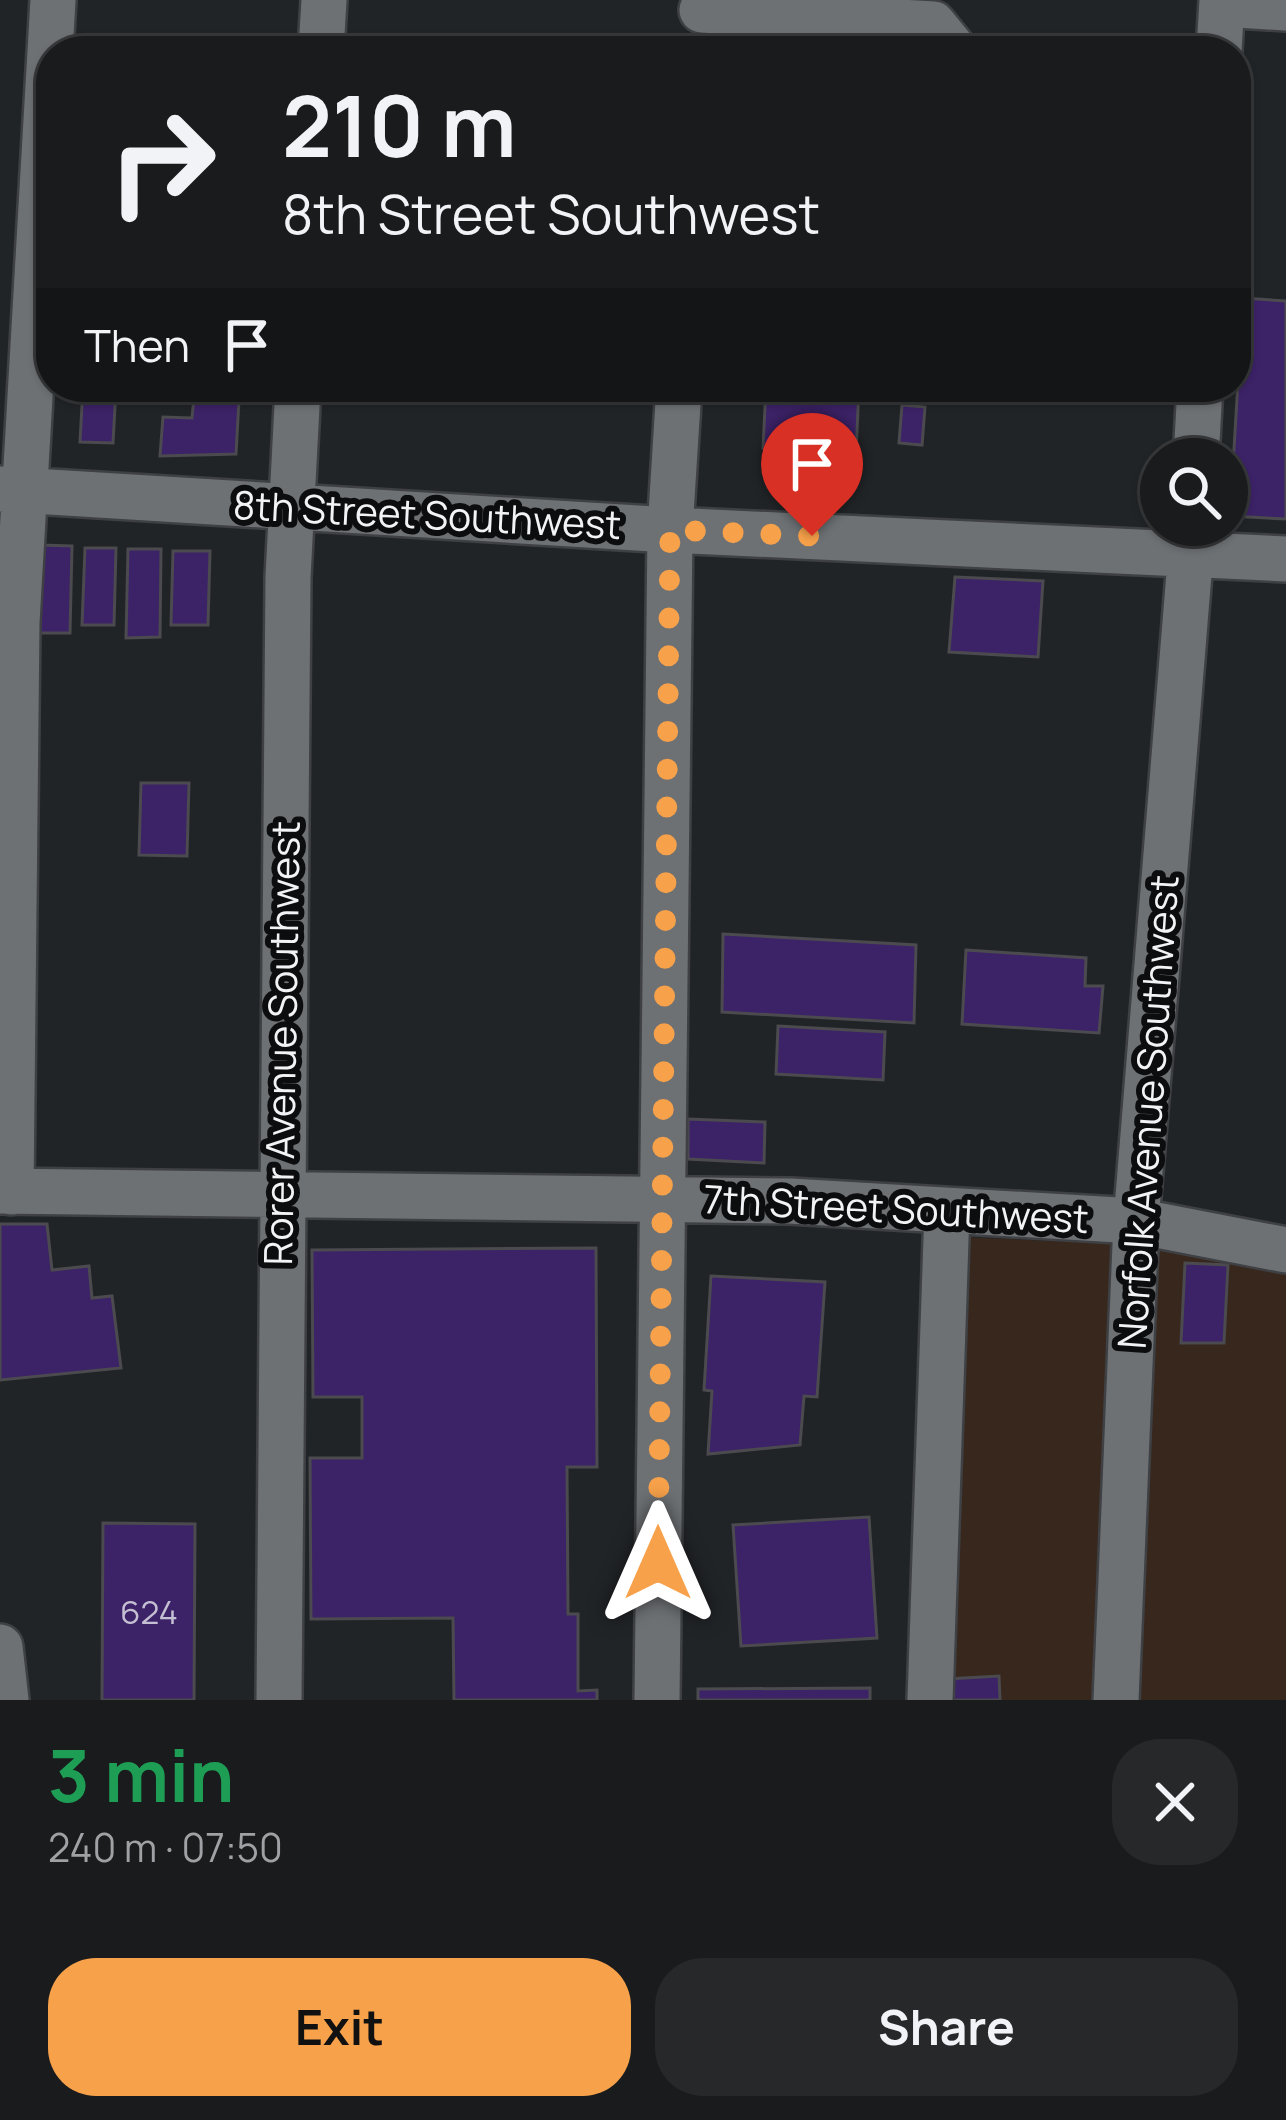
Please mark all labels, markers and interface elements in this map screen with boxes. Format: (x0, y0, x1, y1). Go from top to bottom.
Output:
text: 210 m (282, 67, 516, 182)
icon: right (84, 84, 240, 240)
text: 8th Street Southwest (282, 176, 820, 250)
icon: arrive (214, 312, 280, 378)
text: Then (84, 314, 190, 376)
pin (761, 413, 863, 536)
icon: arrive (779, 431, 845, 497)
map controls (1140, 438, 1248, 546)
button: search (1140, 438, 1248, 546)
street label: 8th Street Southwest (232, 477, 623, 551)
street label: Rorer Avenue Southwest (250, 820, 312, 1266)
street label: Norfolk Avenue Southwest (1104, 873, 1190, 1351)
street label: 7th Street Southwest (702, 1171, 1090, 1245)
position arrow (595, 1500, 721, 1626)
house number: 624 (120, 1589, 178, 1634)
text: 3 min (48, 1725, 234, 1824)
button: close (1112, 1739, 1238, 1865)
text: 240 m · 07:50 (48, 1820, 283, 1874)
button: Exit (48, 1958, 631, 2096)
button: Share (655, 1958, 1238, 2096)

